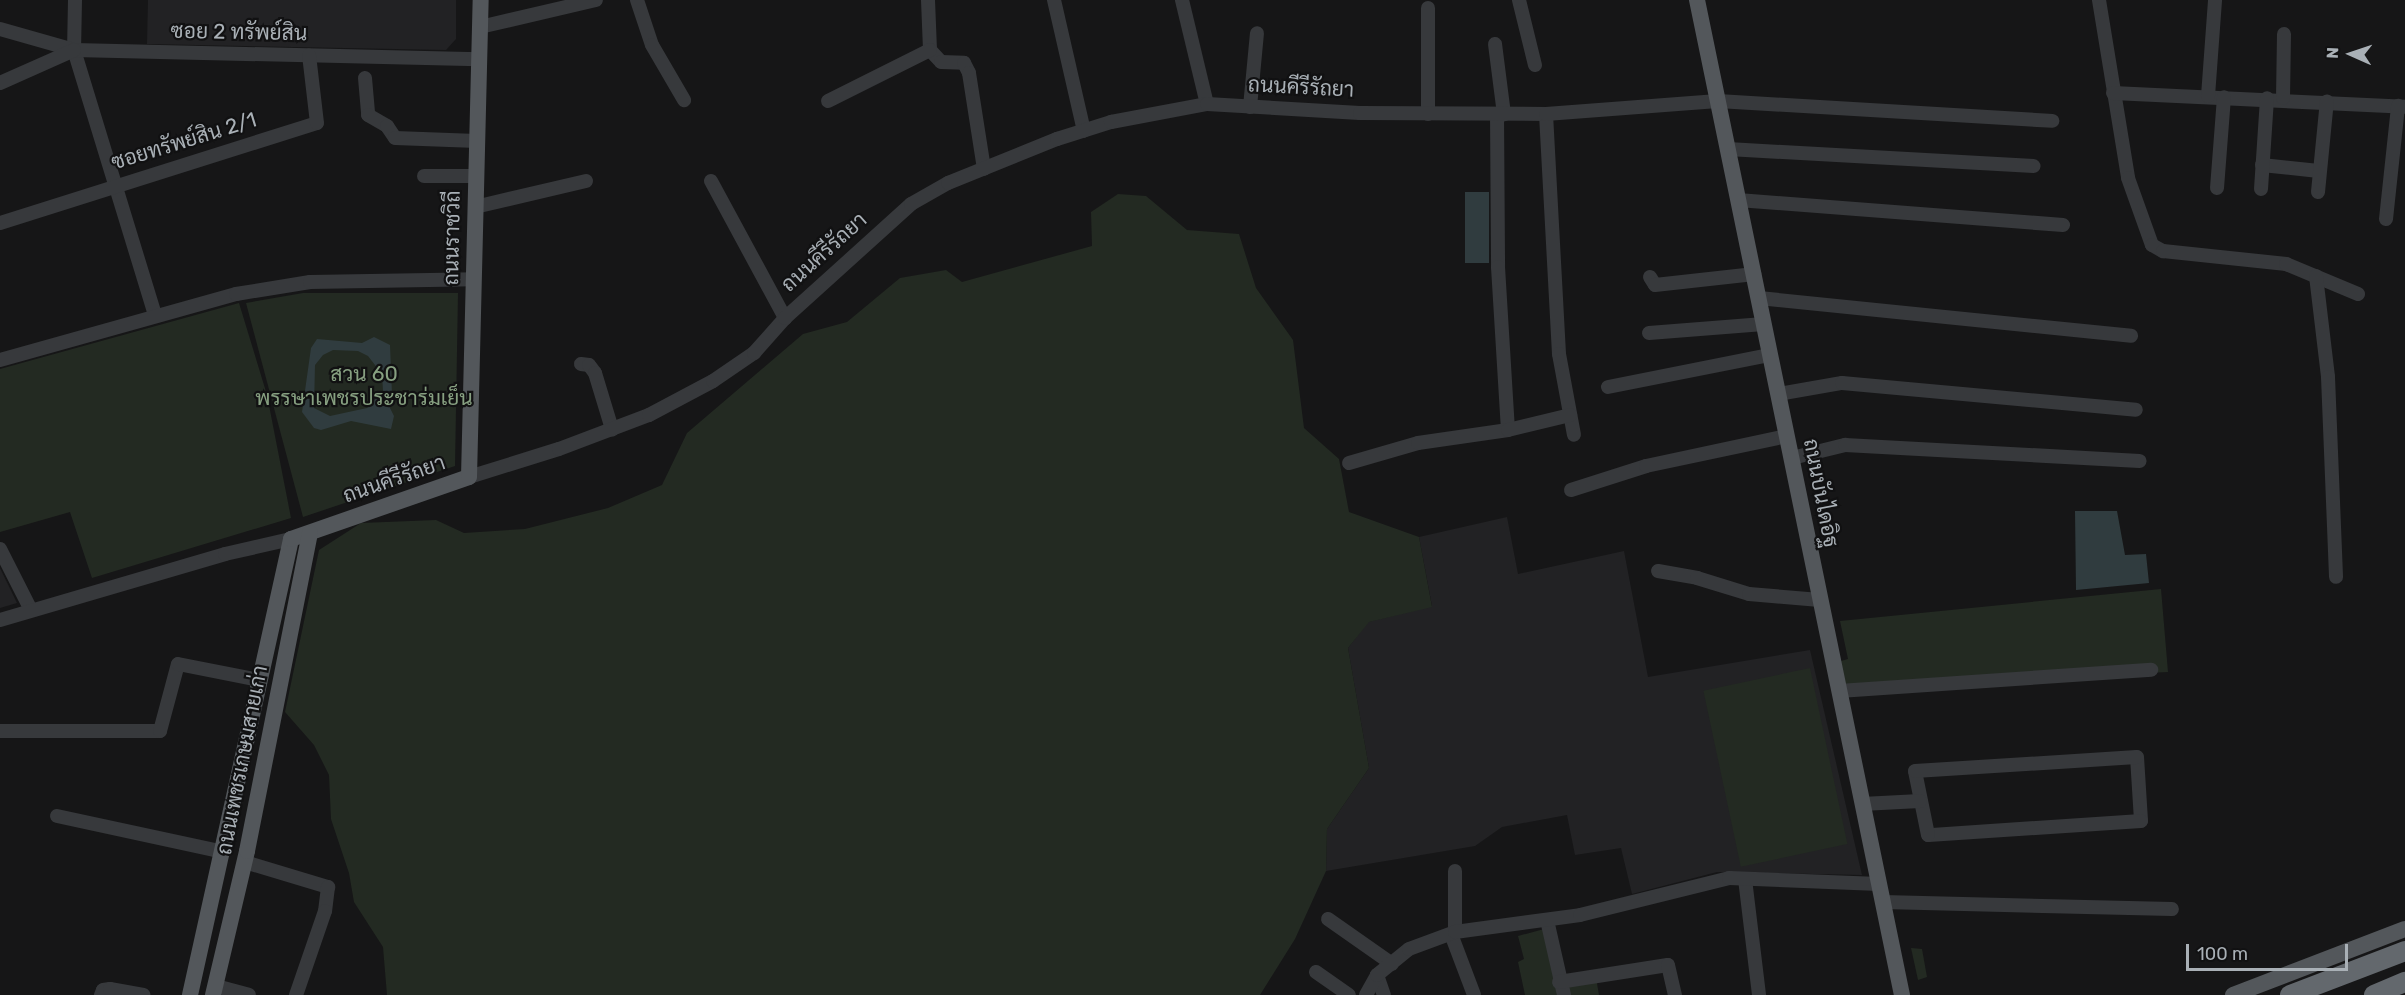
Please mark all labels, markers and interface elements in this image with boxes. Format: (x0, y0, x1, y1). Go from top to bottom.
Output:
street label: ซอย 2 ทรัพย์สิน (171, 18, 307, 46)
north arrow (2321, 24, 2381, 84)
text: N (2323, 47, 2342, 59)
street label: ถนนคีรีรัถยา (1247, 72, 1355, 102)
street label: ซอยทรัพย์สิน 2/1 (108, 107, 260, 175)
street label: ถนนราชวิถี (439, 190, 465, 286)
street label: ถนนคีรีรัถยา (776, 207, 872, 297)
park label: สวน 60 พรรษาเพชรประชาร่มเย็น (255, 361, 473, 411)
street label: ถนนบันไดอิฐ (1798, 437, 1844, 549)
street label: ถนนคีรีรัถยา (340, 450, 448, 508)
street label: ถนนเพชรเกษมสายเก่า (211, 663, 273, 857)
scale bar (2189, 932, 2351, 970)
text: 100 m (2197, 943, 2248, 965)

